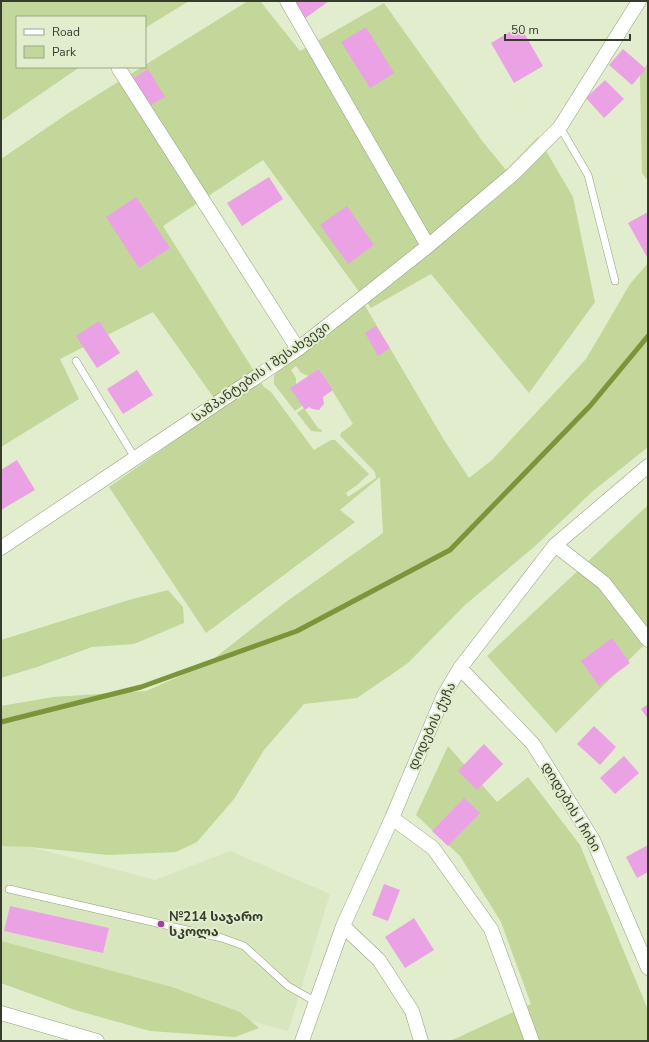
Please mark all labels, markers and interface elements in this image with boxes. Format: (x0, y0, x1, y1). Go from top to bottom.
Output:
legend (16, 16, 146, 68)
scale bar (505, 16, 630, 42)
text: 50 m (511, 22, 539, 38)
text: Road (52, 24, 80, 40)
text: Park (52, 44, 77, 60)
street label: სამპანტების I შესახვევი (189, 318, 333, 426)
street label: დიდების ქუჩა (404, 679, 460, 773)
street label: დიდების I ჩიხი (537, 759, 605, 855)
place label: №214 საჯარო სკოლა (169, 908, 263, 941)
marker: №214 საჯარო სკოლა (156, 919, 166, 929)

